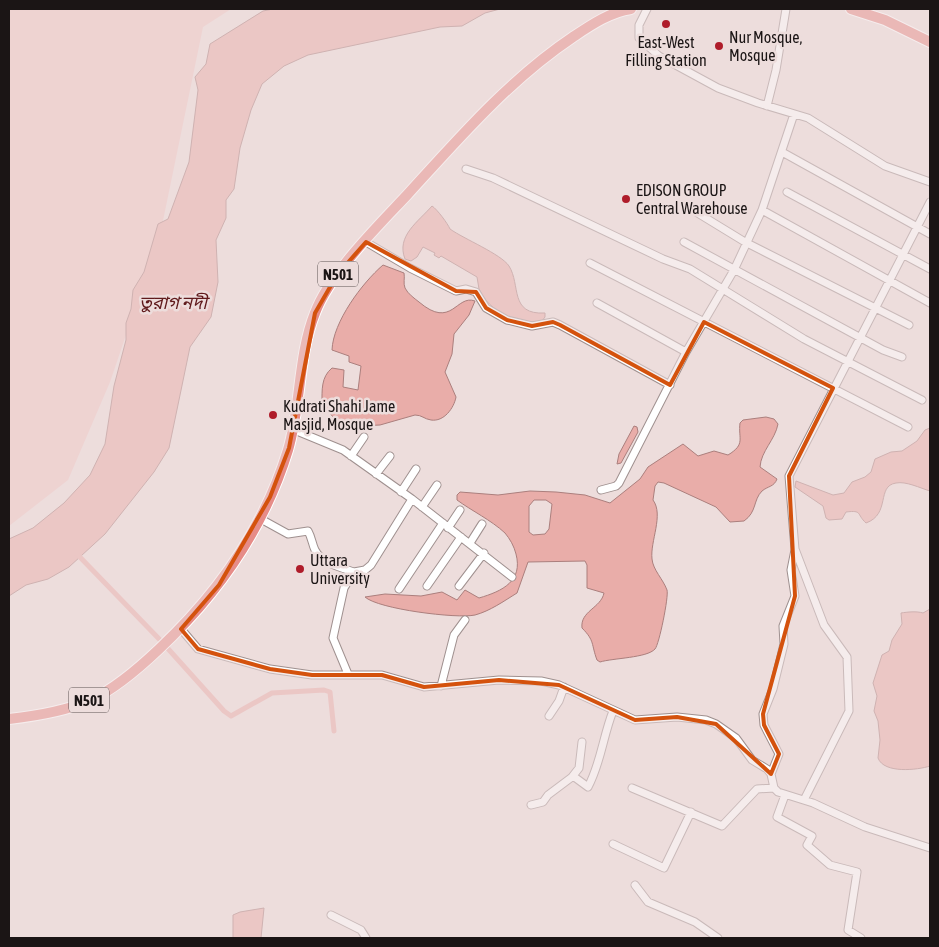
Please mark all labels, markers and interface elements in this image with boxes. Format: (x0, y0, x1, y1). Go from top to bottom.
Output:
marker: East-West Filling Station (660, 18, 672, 30)
place label: Nur Mosque, Mosque (729, 28, 803, 65)
place label: East-West Filling Station (625, 33, 707, 70)
marker: Nur Mosque, Mosque (713, 40, 725, 52)
place label: EDISON GROUP Central Warehouse (636, 181, 748, 217)
marker: EDISON GROUP Central Warehouse (620, 193, 632, 205)
road number: N501 (318, 262, 358, 286)
water label: তুরাগ নদী (139, 292, 210, 313)
place label: Kudrati Shahi Jame Masjid, Mosque (283, 397, 395, 434)
marker: Kudrati Shahi Jame Masjid, Mosque (267, 409, 279, 421)
place label: Uttara University (310, 551, 370, 588)
marker: Uttara University (294, 563, 306, 575)
road number: N501 (69, 688, 109, 712)

